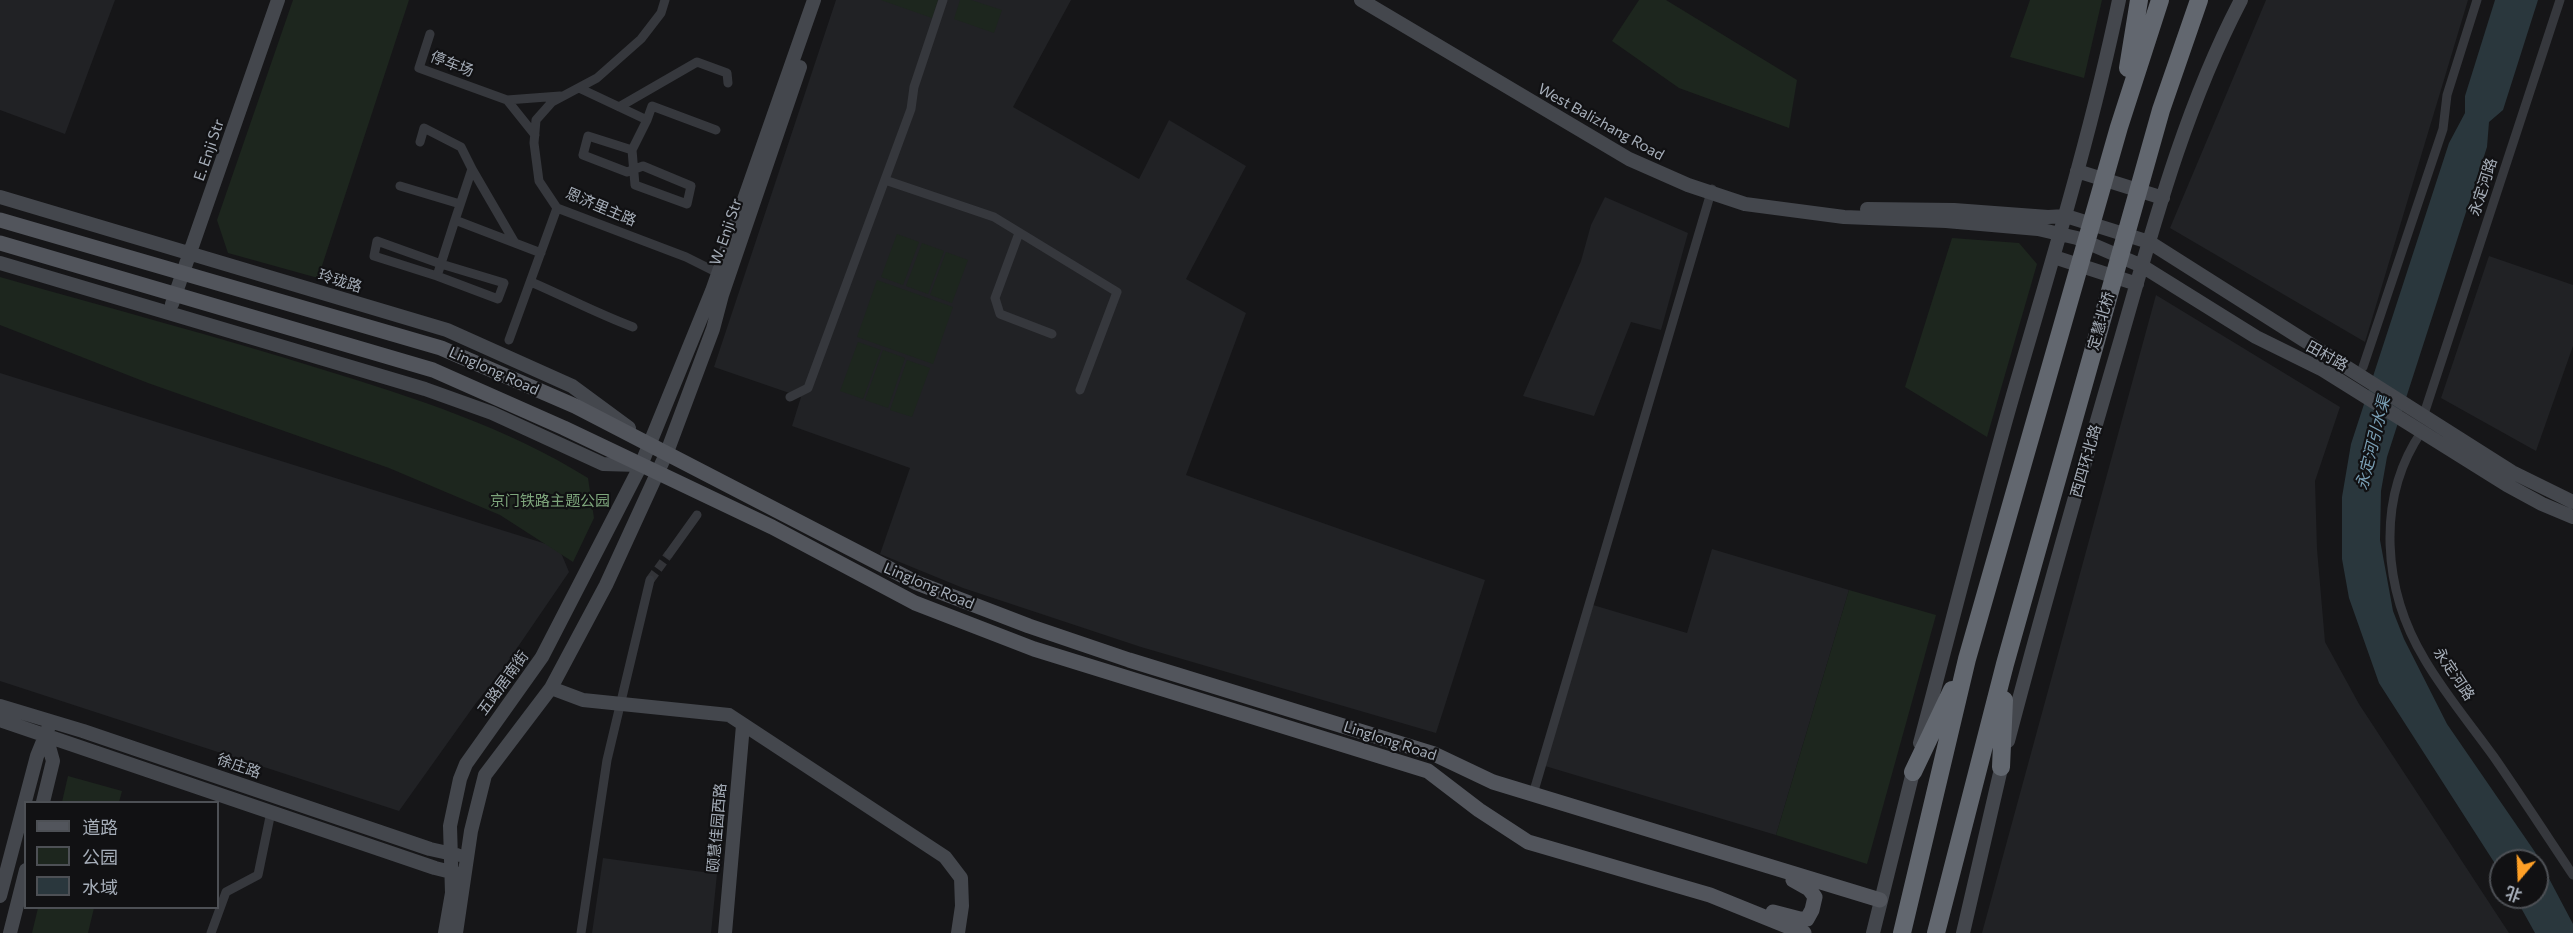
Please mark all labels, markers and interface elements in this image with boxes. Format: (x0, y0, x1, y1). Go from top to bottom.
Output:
street label: 停车场 (428, 48, 476, 80)
street label: West Balizhang Road (1535, 80, 1667, 164)
street label: E. Enji Str (190, 117, 228, 183)
street label: 永定河路 (2465, 156, 2501, 218)
street label: 恩济里主路 (563, 184, 639, 230)
street label: W. Enji Str (706, 196, 746, 268)
street label: 玲珑路 (316, 266, 364, 296)
street label: 定慧北桥 (2084, 290, 2118, 352)
street label: 田村路 (2303, 337, 2351, 375)
street label: Linglong Road (446, 343, 542, 399)
water label: 永定河引水渠 (2352, 394, 2394, 492)
street label: 西四环北路 (2067, 422, 2105, 500)
park label: 京门铁路主题公园 (490, 492, 610, 510)
street label: Linglong Road (881, 559, 977, 613)
street label: 永定河路 (2430, 644, 2478, 704)
street label: 五路居南街 (474, 647, 532, 719)
street label: Linglong Road (1341, 718, 1439, 764)
street label: 徐庄路 (215, 750, 263, 782)
street label: 颐慧佳园西路 (704, 782, 730, 874)
legend (24, 801, 219, 909)
text: 道路 (82, 816, 118, 838)
text: 公园 (82, 846, 118, 868)
north arrow (2489, 849, 2549, 909)
text: 水域 (82, 876, 118, 898)
text: 北 (2503, 883, 2524, 906)

